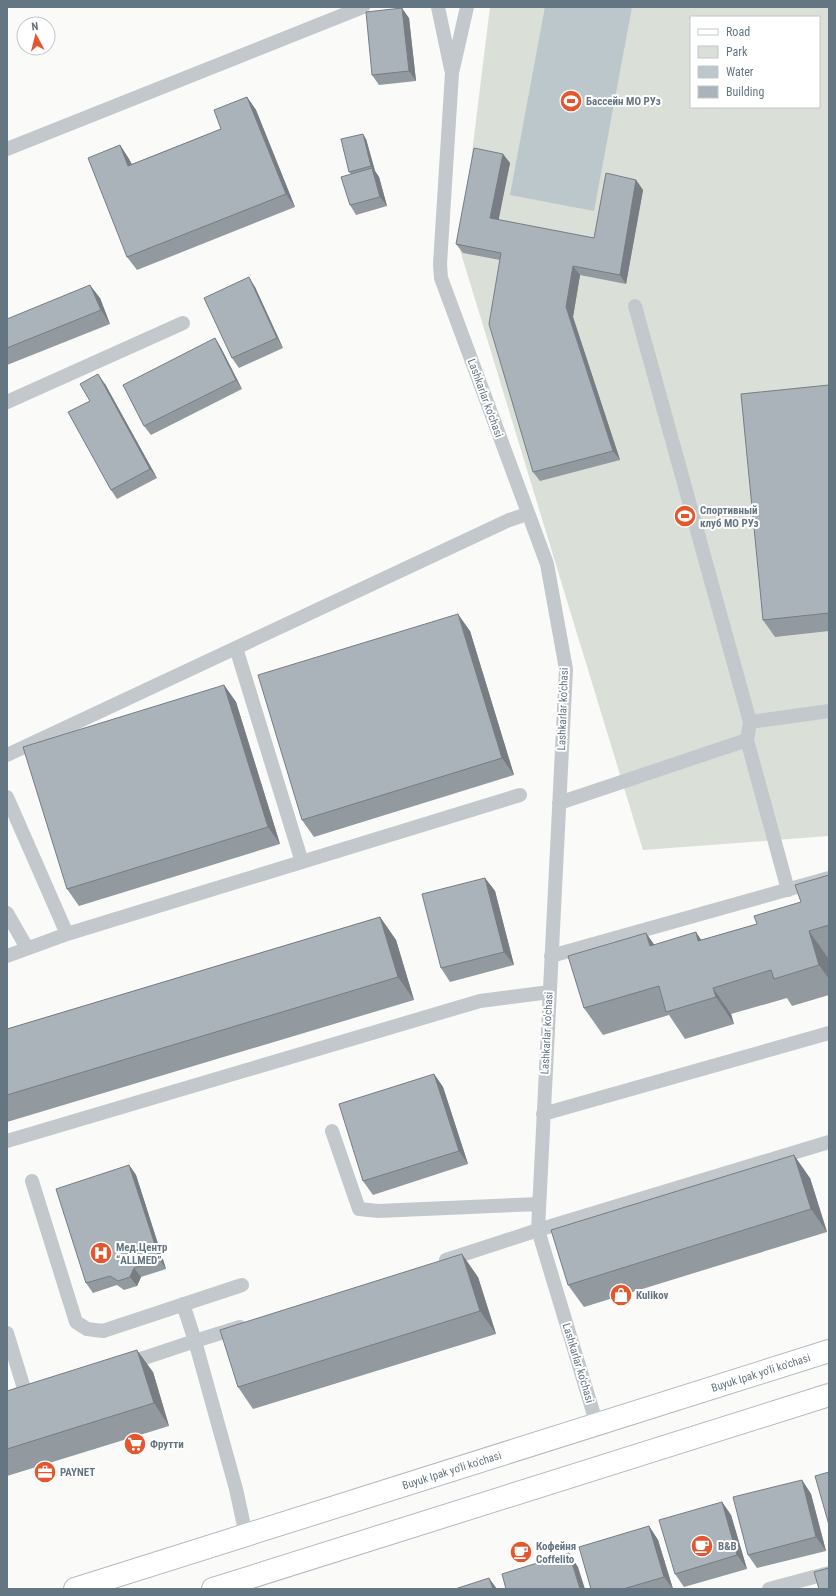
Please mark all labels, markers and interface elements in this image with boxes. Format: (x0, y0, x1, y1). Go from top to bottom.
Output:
north arrow (16, 16, 56, 56)
legend (690, 16, 820, 108)
text: N (31, 20, 39, 33)
text: Road (726, 25, 750, 39)
text: Park (726, 45, 748, 59)
text: Water (726, 65, 754, 79)
text: Building (726, 85, 764, 99)
sports icon: Бассейн МО РУз (558, 88, 584, 114)
place label: Бассейн МО РУз (586, 95, 661, 108)
street label: Lashkarlar ko'chasi (465, 357, 505, 439)
sports icon: Спортивный клуб МО РУз (672, 503, 698, 529)
place label: Спортивный клуб МО РУз (700, 504, 759, 530)
street label: Lashkarlar ko'chasi (555, 667, 571, 751)
street label: Lashkarlar ko'chasi (538, 991, 556, 1075)
hospital icon: Мед.Центр “ALLMED” (88, 1240, 114, 1266)
place label: Мед.Центр “ALLMED” (116, 1241, 168, 1267)
shop icon: Kulikov (608, 1282, 634, 1308)
place label: Kulikov (636, 1289, 669, 1302)
street label: Lashkarlar ko'chasi (560, 1322, 596, 1404)
street label: Buyuk Ipak yo'li ko'chasi (709, 1351, 812, 1394)
supermarket icon: Фрутти (122, 1431, 148, 1457)
place label: Фрутти (150, 1438, 184, 1451)
street label: Buyuk Ipak yo'li ko'chasi (401, 1448, 503, 1492)
office icon: PAYNET (32, 1459, 58, 1485)
place label: PAYNET (60, 1466, 95, 1479)
cafe icon: B&B (689, 1533, 715, 1559)
cafe icon: Кофейня Coffelito (508, 1539, 534, 1565)
place label: Кофейня Coffelito (536, 1540, 576, 1566)
place label: B&B (718, 1540, 737, 1553)

